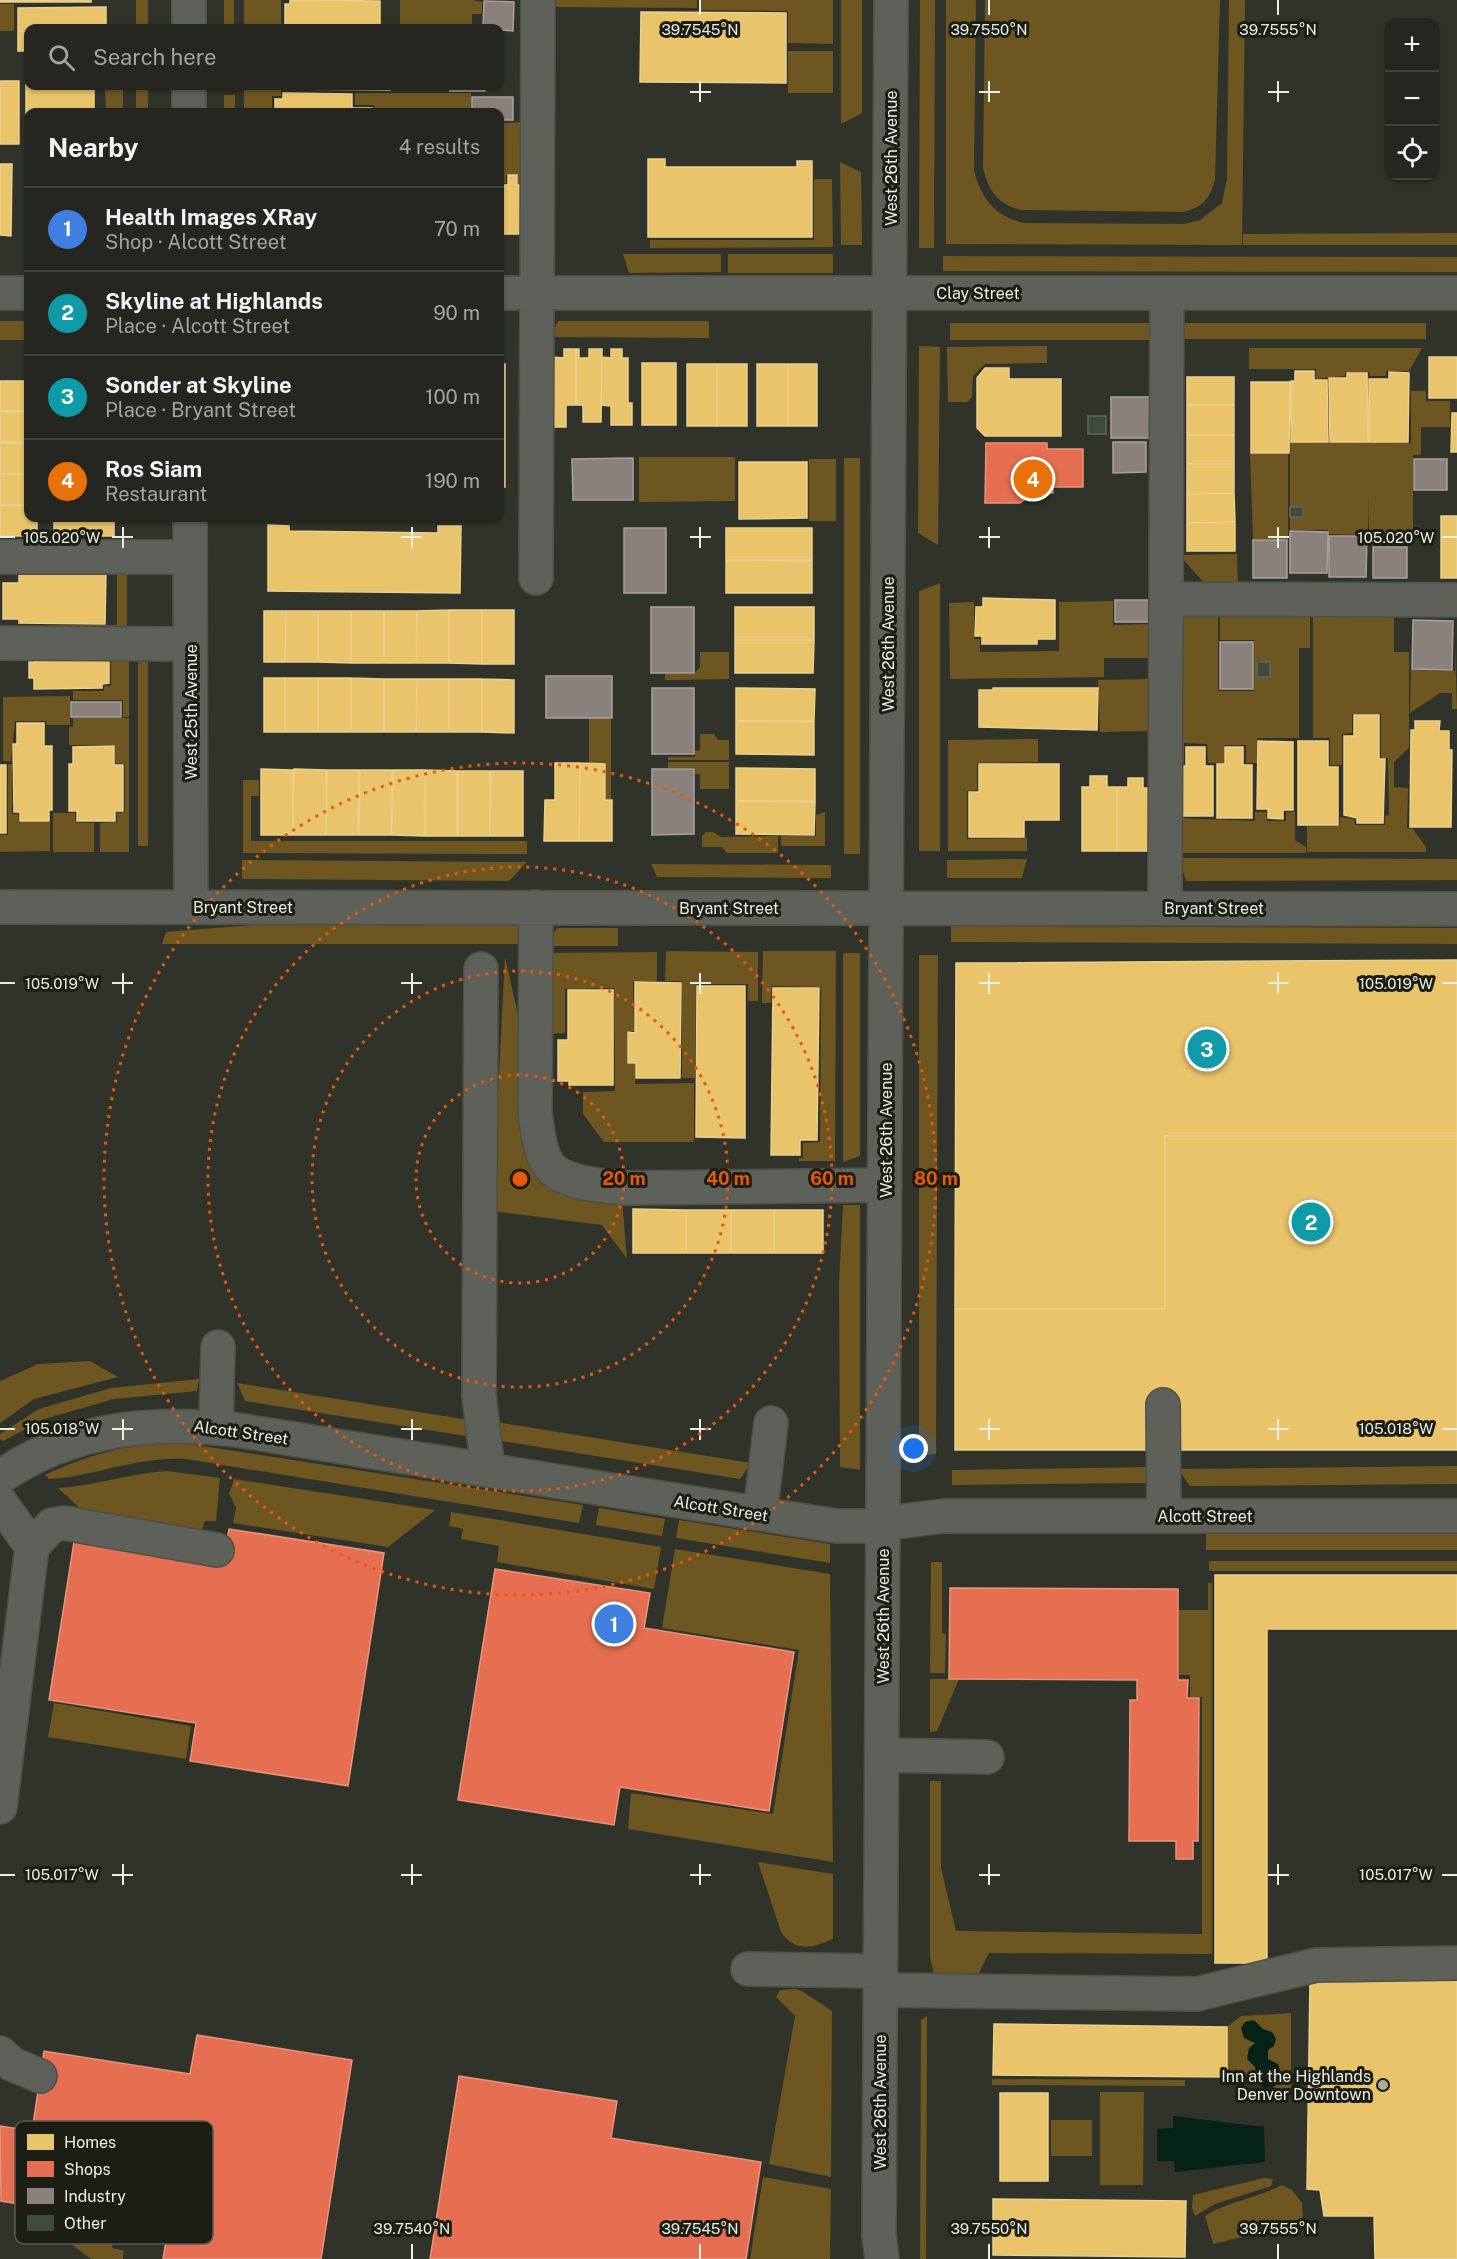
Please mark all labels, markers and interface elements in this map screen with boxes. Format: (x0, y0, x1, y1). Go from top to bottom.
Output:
map controls (1385, 18, 1439, 180)
button: + (1385, 18, 1439, 72)
text: 39.7545°N (661, 21, 739, 38)
text: 39.7550°N (951, 21, 1028, 38)
text: 39.7555°N (1239, 21, 1317, 38)
search box (24, 24, 504, 90)
icon: search (45, 41, 78, 74)
text: Search here (93, 44, 217, 70)
button: − (1385, 72, 1439, 126)
street label: West 26th Avenue (882, 90, 901, 226)
button: locate (1385, 126, 1439, 180)
text: Nearby (48, 132, 138, 163)
text: 4 results (399, 135, 480, 159)
text: Health Images XRay (105, 204, 317, 230)
text: 1 (63, 217, 72, 241)
text: 70 m (434, 217, 480, 241)
text: Shop · Alcott Street (105, 230, 286, 254)
street label: Clay Street (936, 284, 1020, 303)
text: Skyline at Highlands (105, 288, 323, 314)
text: 2 (61, 301, 74, 325)
text: 90 m (433, 301, 480, 325)
text: Place · Alcott Street (105, 314, 290, 338)
text: Sonder at Skyline (105, 372, 292, 398)
text: 3 (61, 385, 74, 409)
text: 100 m (425, 385, 480, 409)
text: Place · Bryant Street (105, 398, 296, 422)
text: Ros Siam (105, 456, 202, 482)
pin: 4 (1014, 456, 1052, 502)
text: 4 (61, 469, 74, 493)
text: 190 m (425, 469, 480, 493)
text: Restaurant (105, 482, 207, 506)
text: 105.020°W (24, 529, 100, 546)
text: 105.020°W (1358, 529, 1434, 546)
street label: West 26th Avenue (879, 576, 898, 712)
street label: West 25th Avenue (182, 644, 201, 780)
street label: Bryant Street (193, 898, 293, 917)
street label: Bryant Street (679, 899, 779, 918)
street label: Bryant Street (1164, 899, 1264, 918)
text: 105.019°W (25, 975, 99, 992)
text: 105.019°W (1359, 975, 1433, 992)
pin: 3 (1188, 1026, 1226, 1072)
street label: West 26th Avenue (877, 1062, 896, 1198)
text: 20 m (602, 1168, 646, 1189)
text: 40 m (706, 1168, 750, 1189)
text: 60 m (810, 1168, 854, 1189)
text: 80 m (914, 1168, 958, 1189)
centre of rings (510, 1169, 530, 1189)
pin: 2 (1292, 1200, 1330, 1244)
street label: Alcott Street (192, 1416, 289, 1449)
text: 105.018°W (25, 1420, 99, 1437)
text: 105.018°W (1359, 1420, 1433, 1437)
your location (899, 1434, 928, 1463)
street label: Alcott Street (672, 1492, 770, 1525)
street label: Alcott Street (1157, 1507, 1253, 1526)
street label: West 26th Avenue (874, 1548, 893, 1684)
pin: 1 (594, 1602, 634, 1646)
text: 105.017°W (25, 1866, 99, 1883)
text: 105.017°W (1359, 1866, 1433, 1883)
street label: West 26th Avenue (871, 2034, 890, 2170)
place label: Inn at the Highlands Denver Downtown (1221, 2067, 1371, 2104)
marker: Inn at the Highlands Denver Downtown (1376, 2078, 1390, 2092)
legend (15, 2121, 213, 2244)
text: Homes (64, 2133, 116, 2152)
text: Shops (64, 2160, 111, 2179)
text: Industry (64, 2187, 126, 2206)
text: Other (64, 2214, 106, 2233)
text: 39.7540°N (374, 2220, 450, 2237)
text: 39.7545°N (661, 2220, 739, 2237)
text: 39.7550°N (951, 2220, 1028, 2237)
text: 39.7555°N (1239, 2220, 1317, 2237)

